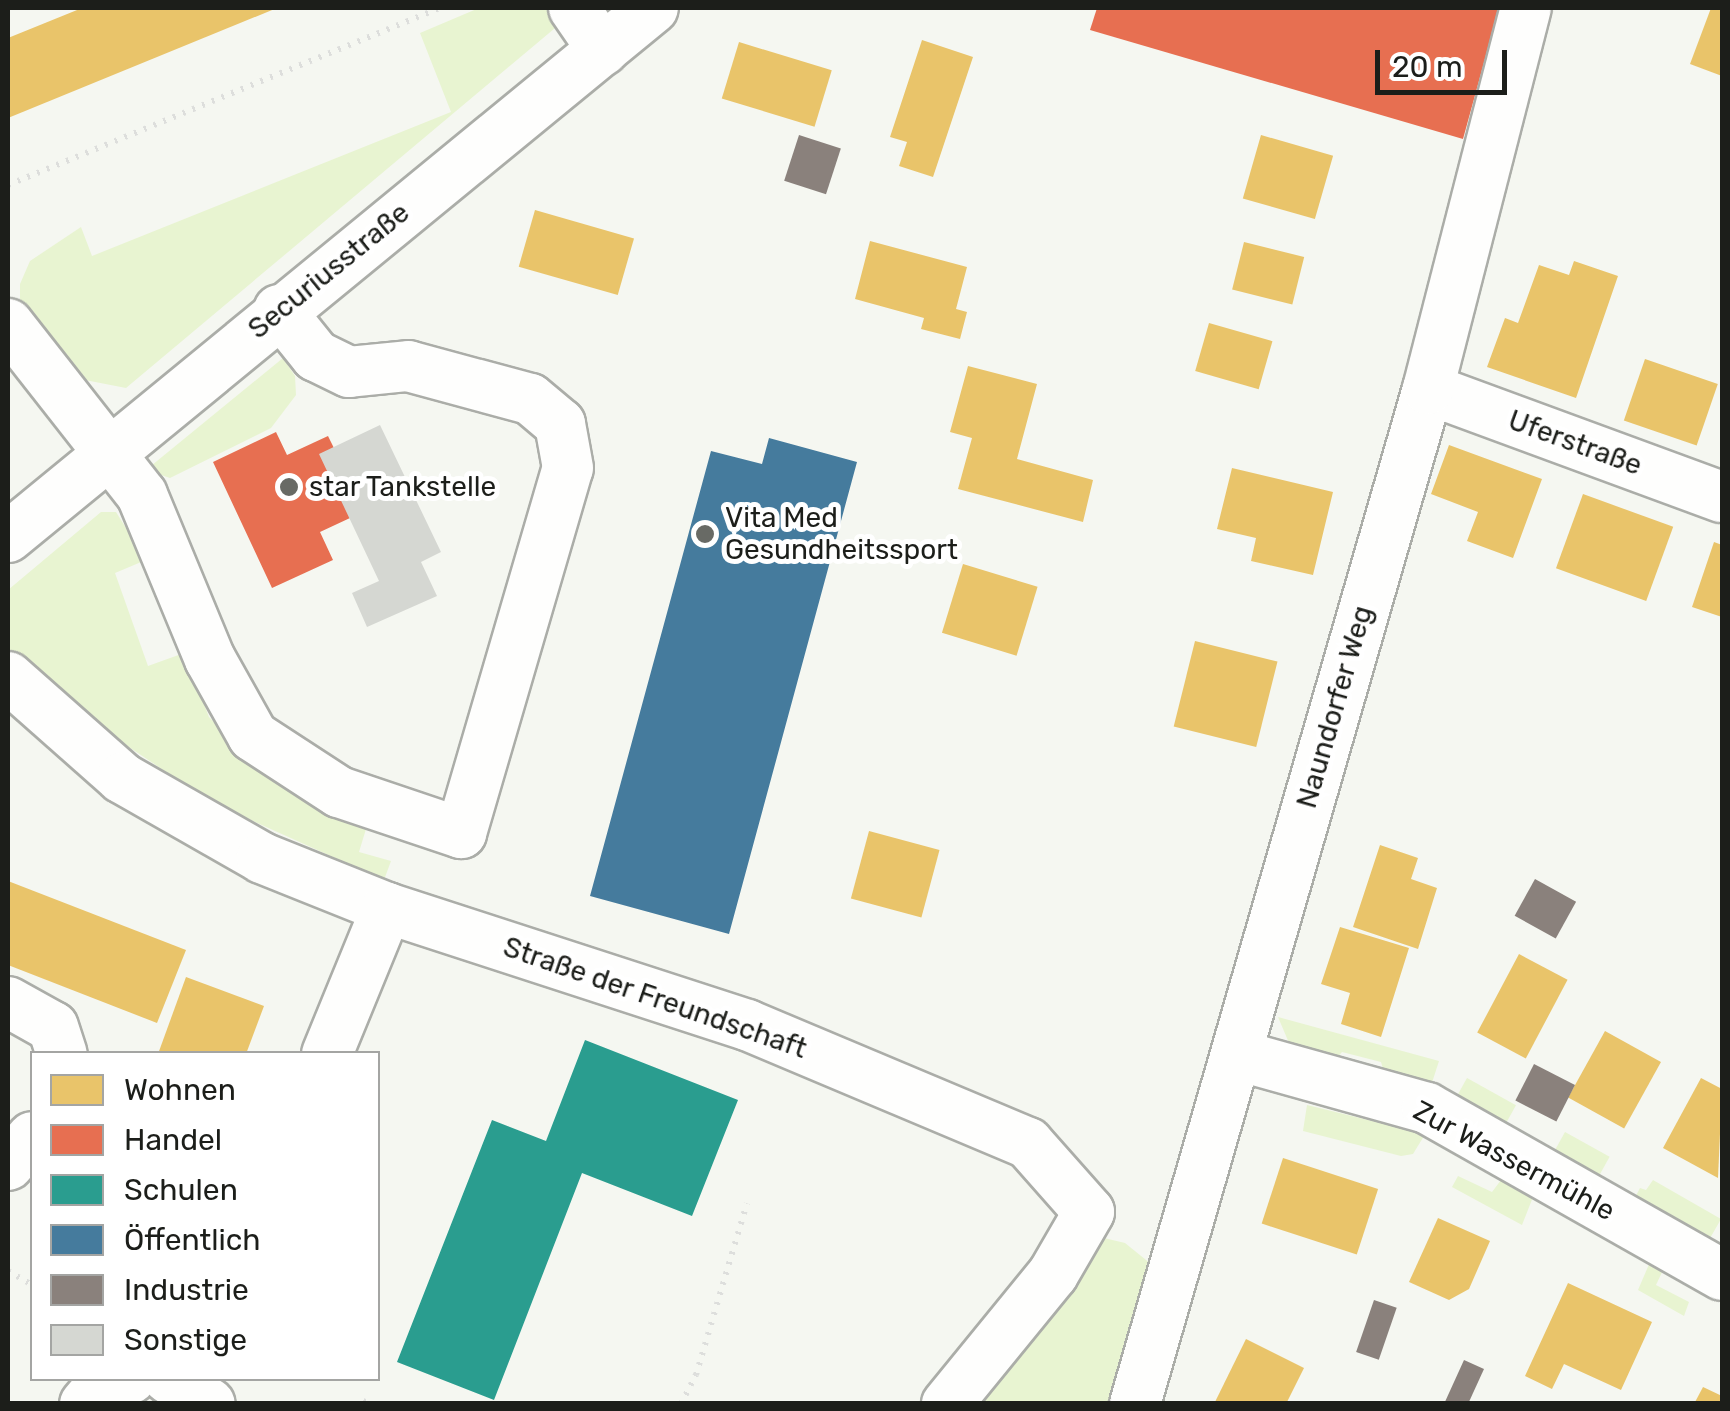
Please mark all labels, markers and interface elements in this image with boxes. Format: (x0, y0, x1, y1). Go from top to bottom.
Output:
scale bar (1380, 30, 1512, 92)
text: 20 m (1392, 49, 1463, 85)
street label: Securiusstraße (242, 196, 416, 346)
street label: Uferstraße (1504, 403, 1646, 483)
place label: star Tankstelle (309, 470, 498, 504)
marker: star Tankstelle (278, 476, 300, 498)
place label: Vita Med Gesundheitssport (725, 501, 958, 567)
marker: Vita Med Gesundheitssport (694, 523, 716, 545)
street label: Naundorfer Weg (1290, 601, 1380, 813)
street label: Straße der Freundschaft (499, 930, 811, 1066)
legend (30, 1051, 380, 1381)
text: Wohnen (124, 1072, 236, 1108)
street label: Zur Wassermühle (1407, 1094, 1621, 1228)
text: Handel (124, 1122, 222, 1158)
text: Schulen (124, 1172, 238, 1208)
text: Öffentlich (124, 1222, 261, 1258)
text: Industrie (124, 1272, 249, 1308)
text: Sonstige (124, 1322, 247, 1358)

